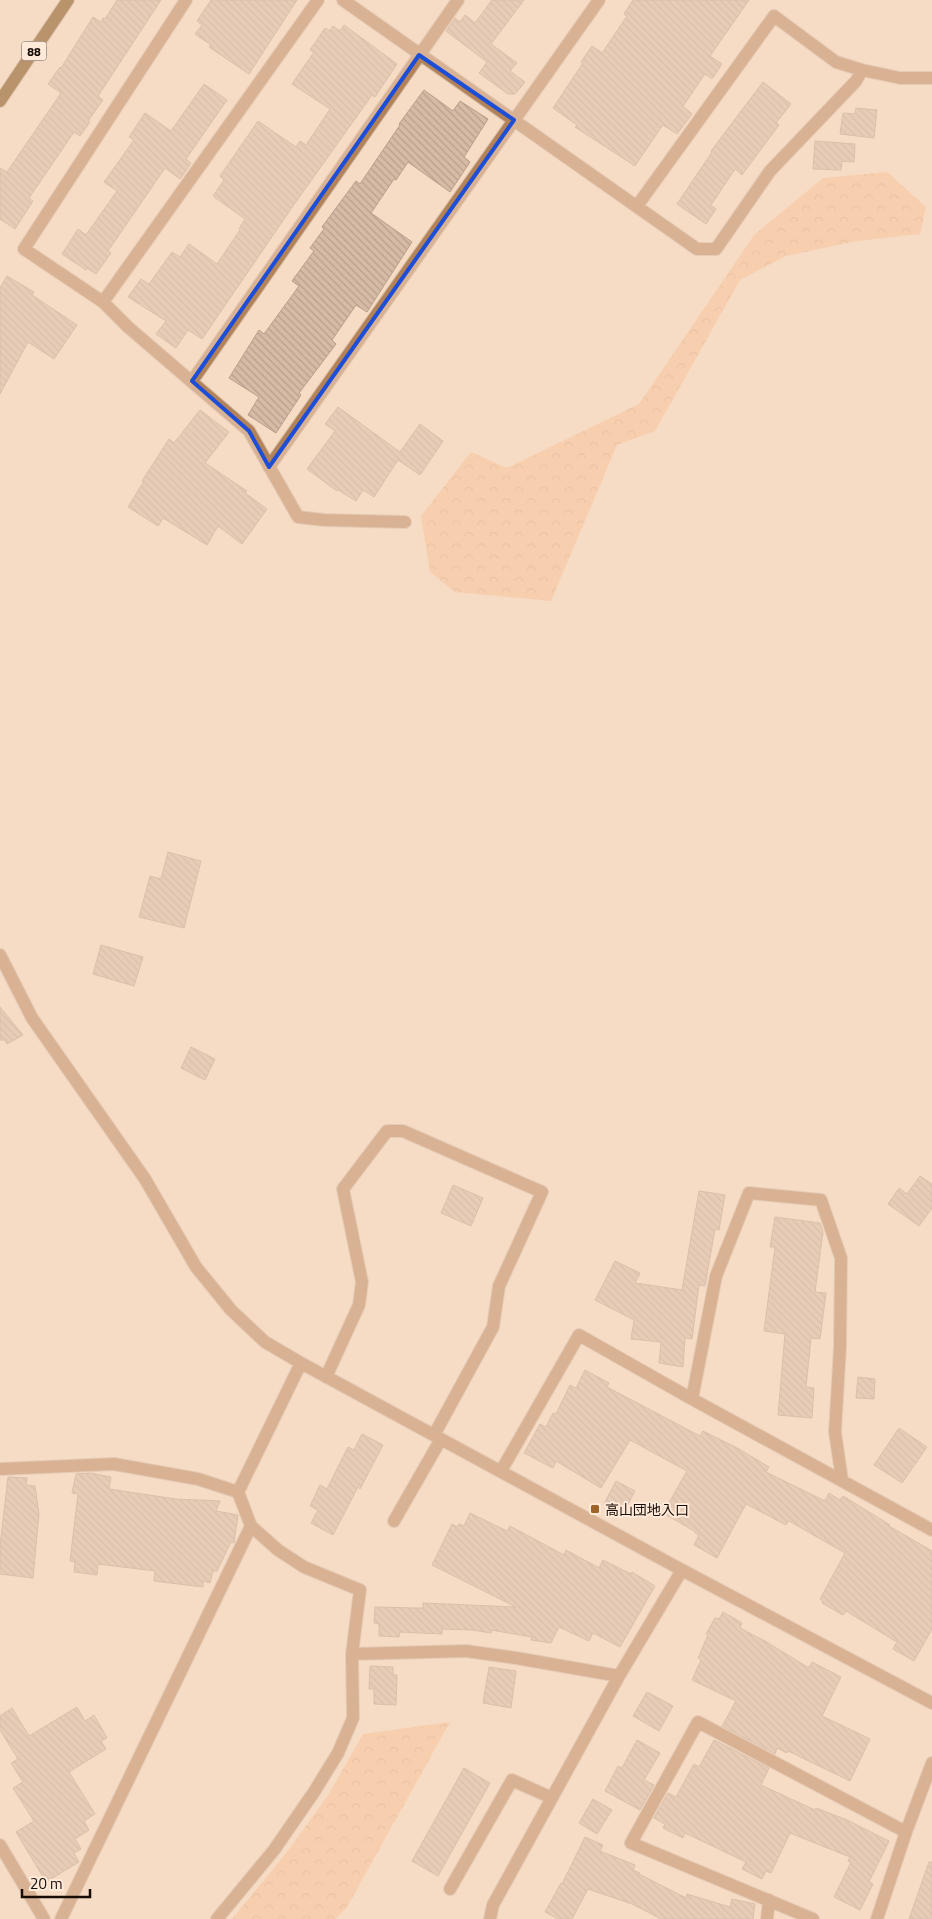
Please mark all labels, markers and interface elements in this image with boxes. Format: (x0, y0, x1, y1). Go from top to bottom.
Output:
road number: 88 (22, 41, 46, 60)
place label: 高山団地入口 (605, 1499, 689, 1520)
marker: 高山団地入口 (589, 1503, 601, 1515)
scale bar (22, 1866, 90, 1898)
text: 20 m (30, 1872, 63, 1895)

